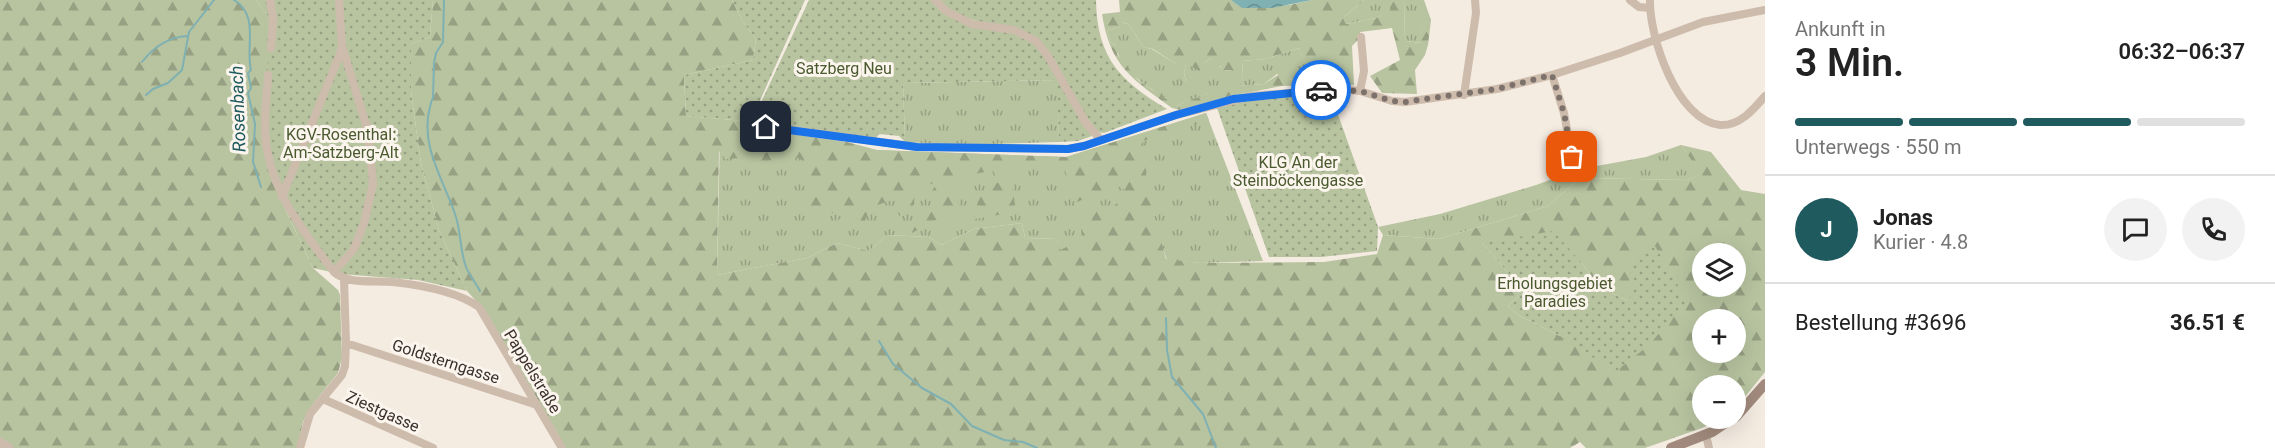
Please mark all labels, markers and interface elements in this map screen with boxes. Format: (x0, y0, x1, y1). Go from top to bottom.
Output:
text: Ankunft in (1795, 17, 1886, 41)
text: 06:32–06:37 (2118, 39, 2245, 64)
text: 3 Min. (1795, 40, 1904, 86)
park label: Satzberg Neu (796, 59, 892, 78)
courier (1291, 60, 1351, 120)
water label: Rosenbach (225, 65, 250, 153)
icon: car (1305, 74, 1338, 107)
pin (740, 101, 791, 152)
icon: home (749, 110, 782, 143)
park label: KGV-Rosenthal: Am-Satzberg-Alt (283, 125, 399, 162)
pin (1546, 131, 1597, 182)
text: Unterwegs · 550 m (1795, 135, 1962, 159)
icon: bag (1555, 140, 1588, 173)
park label: KLG An der Steinböckengasse (1233, 153, 1363, 190)
button: chat (2104, 198, 2167, 261)
button: phone (2182, 198, 2245, 261)
text: Jonas (1873, 205, 1933, 230)
text: J (1820, 217, 1833, 242)
text: Kurier · 4.8 (1873, 230, 1968, 254)
map controls (1692, 243, 1746, 429)
button: layers (1692, 243, 1746, 297)
park label: Erholungsgebiet Paradies (1497, 274, 1613, 311)
button: + (1692, 309, 1746, 363)
text: Bestellung #3696 (1795, 310, 1966, 335)
text: 36.51 € (2170, 310, 2245, 335)
street label: Pappelstraße (500, 326, 565, 417)
street label: Goldsterngasse (390, 335, 502, 388)
button: − (1692, 375, 1746, 429)
street label: Ziestgasse (343, 387, 422, 436)

